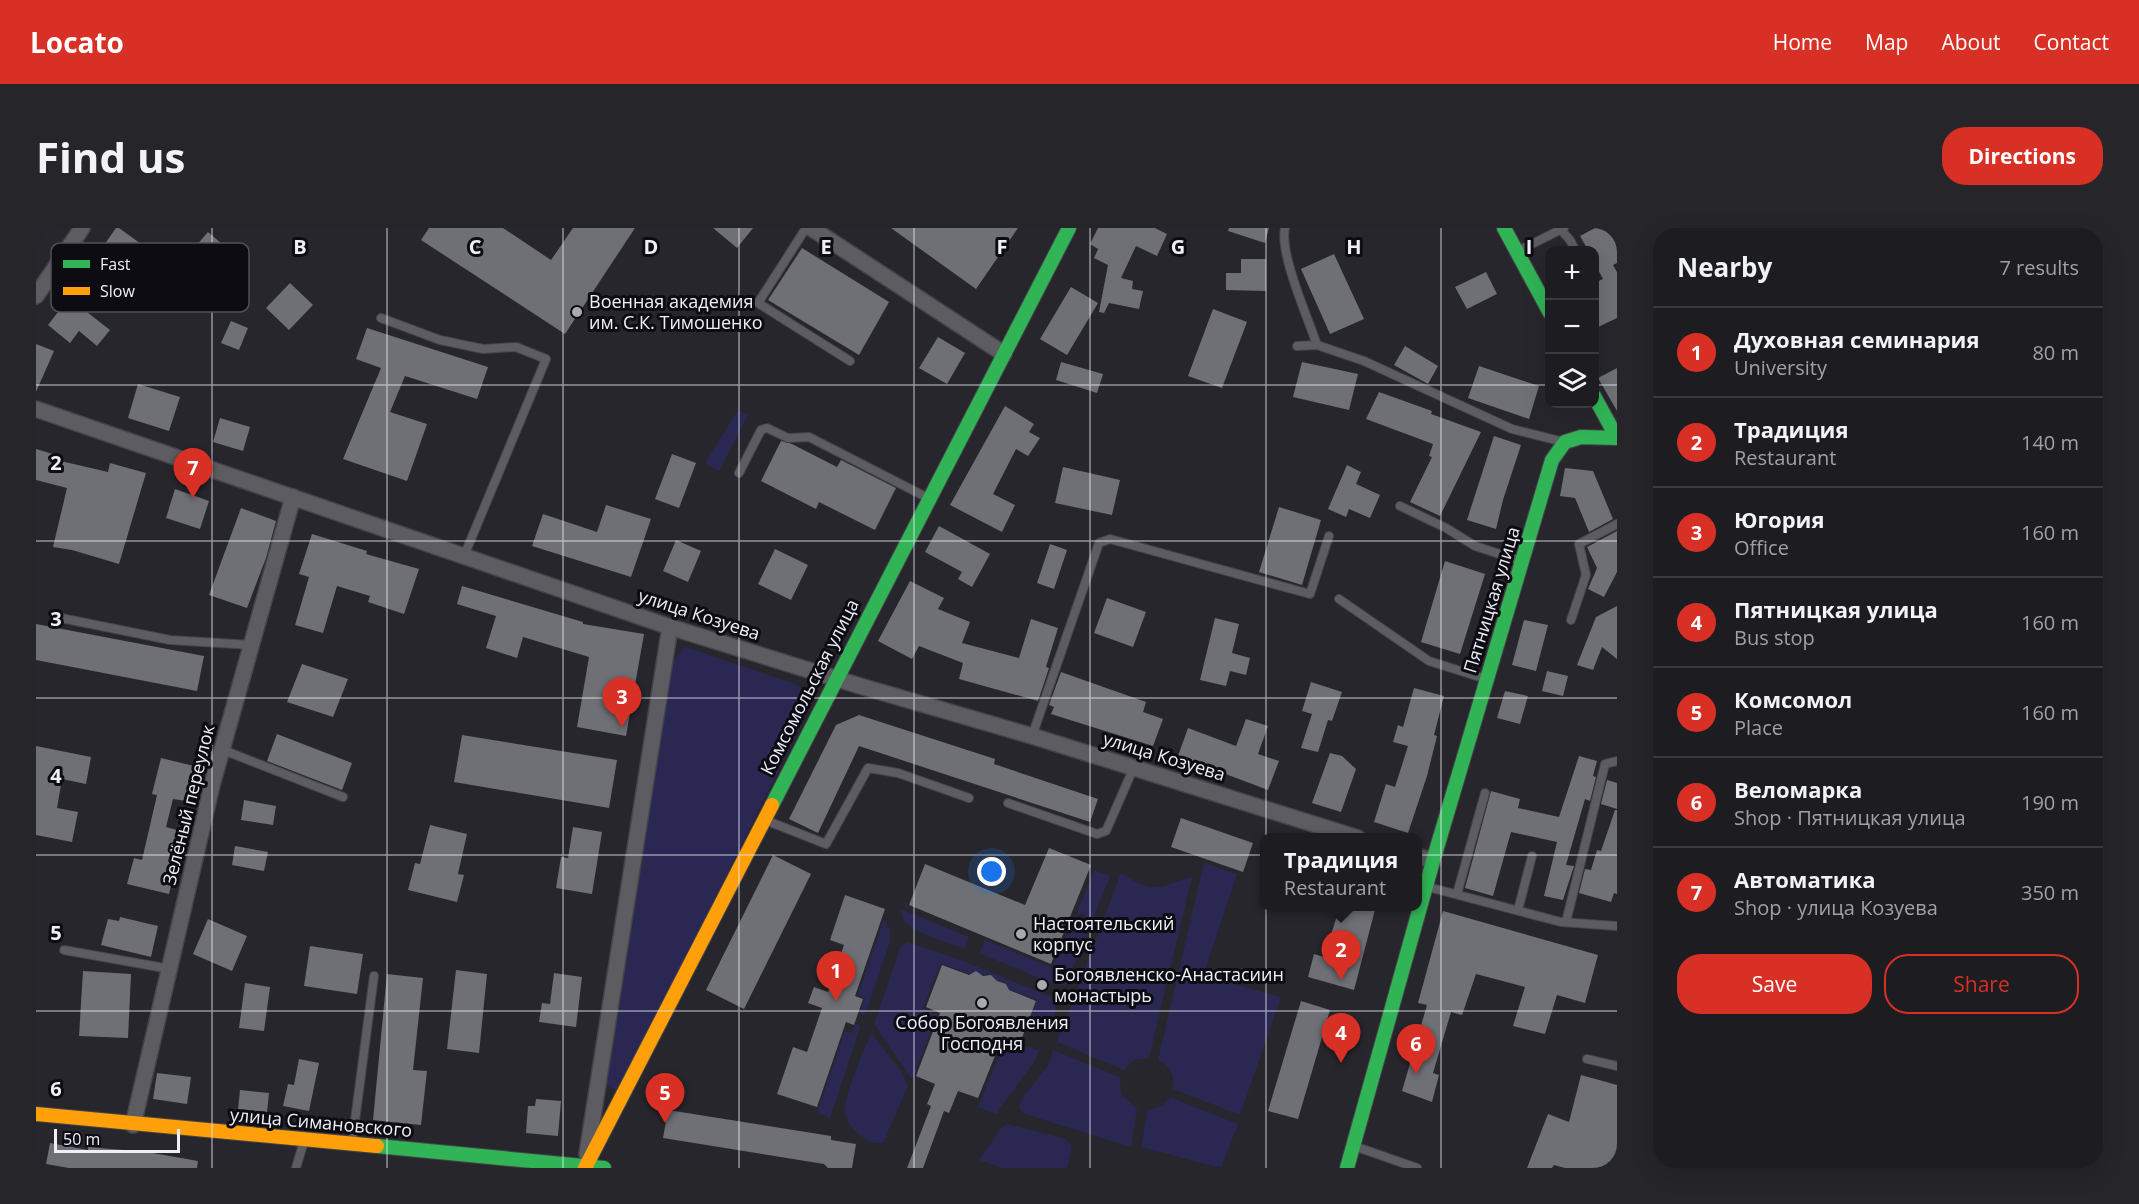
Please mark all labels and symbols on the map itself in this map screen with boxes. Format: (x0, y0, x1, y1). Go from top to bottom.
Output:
text: B (293, 233, 307, 260)
text: C (469, 233, 482, 260)
text: D (644, 233, 658, 260)
text: E (820, 233, 832, 260)
text: F (997, 233, 1007, 260)
text: G (1171, 233, 1185, 260)
text: H (1346, 233, 1362, 260)
text: I (1526, 233, 1532, 260)
legend (51, 243, 249, 312)
text: Fast (100, 253, 131, 275)
text: Slow (100, 280, 135, 302)
place label: Военная академия им. С.К. Тимошенко (589, 289, 763, 334)
marker: Военная академия им. С.К. Тимошенко (570, 305, 584, 319)
pin: 7 (174, 448, 212, 498)
text: 2 (50, 449, 62, 476)
street label: Пятницкая улица (1457, 524, 1525, 676)
street label: улица Козуева (635, 583, 763, 645)
street label: Комсомольская улица (754, 595, 864, 778)
text: 3 (50, 605, 62, 632)
pin: 3 (602, 678, 642, 727)
street label: Зелёный переулок (157, 722, 220, 887)
street label: улица Козуева (1100, 726, 1228, 786)
text: 4 (50, 762, 62, 789)
your location (977, 857, 1006, 886)
place label: Настоятельский корпус (1033, 911, 1174, 956)
text: 5 (50, 919, 62, 946)
marker: Настоятельский корпус (1014, 927, 1028, 941)
pin: 2 (1322, 930, 1360, 980)
pin: 1 (816, 952, 856, 1001)
place label: Богоявленско-Анастасиин монастырь (1054, 962, 1284, 1007)
marker: Богоявленско-Анастасиин монастырь (1035, 978, 1049, 992)
marker: Собор Богоявления Господня (975, 996, 989, 1010)
place label: Собор Богоявления Господня (895, 1010, 1069, 1055)
pin: 4 (1322, 1014, 1360, 1063)
pin: 6 (1396, 1024, 1436, 1074)
pin: 5 (646, 1074, 684, 1123)
text: 6 (50, 1075, 62, 1102)
street label: улица Симановского (229, 1102, 413, 1142)
scale bar (54, 1126, 180, 1154)

